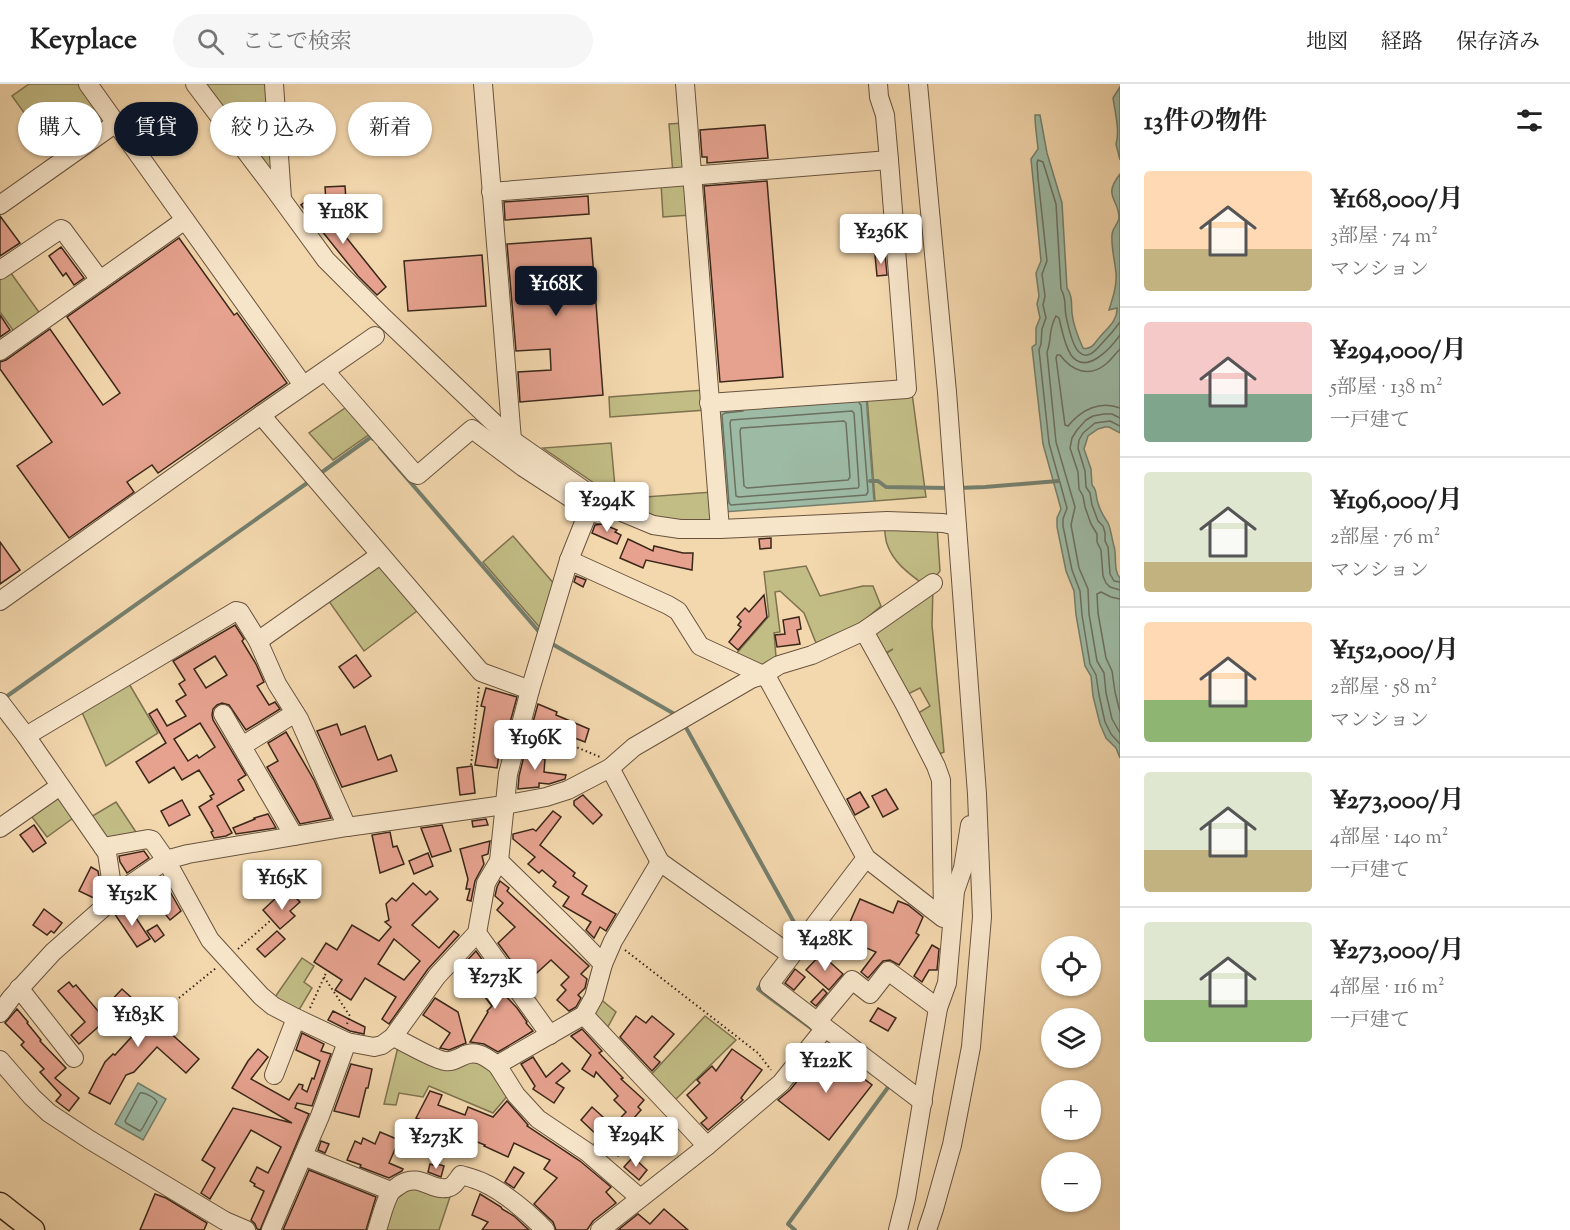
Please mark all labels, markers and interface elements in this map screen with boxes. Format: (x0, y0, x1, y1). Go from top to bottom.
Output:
search box (173, 14, 593, 68)
text: Keyplace (30, 21, 137, 61)
icon: search (194, 25, 227, 58)
text: ここで検索 (242, 27, 352, 59)
text: 地図 (1306, 28, 1348, 58)
text: 経路 (1381, 28, 1423, 58)
text: 保存済み (1456, 28, 1540, 58)
chip: 購入 (18, 102, 102, 156)
chip: 賃貸 (114, 102, 198, 156)
chip: 絞り込み (210, 102, 336, 156)
chip: 新着 (348, 102, 432, 156)
text: 13件の物件 (1144, 104, 1267, 141)
icon: filters (1513, 104, 1546, 137)
text: ¥168,000/月 (1330, 182, 1464, 219)
pin: ¥118K (301, 194, 385, 245)
icon: home (1192, 195, 1264, 267)
text: ¥118K (318, 199, 368, 228)
pin: ¥236K (839, 214, 923, 265)
text: ¥236K (854, 219, 908, 248)
text: 3部屋 · 74 m² (1330, 223, 1438, 252)
text: マンション (1330, 256, 1429, 285)
pin: ¥168K (514, 266, 598, 317)
text: ¥168K (529, 271, 583, 300)
text: ¥294,000/月 (1330, 333, 1467, 370)
icon: home (1192, 346, 1264, 418)
text: 5部屋 · 138 m² (1330, 374, 1443, 403)
text: 一戸建て (1330, 407, 1410, 436)
pin: ¥294K (565, 482, 649, 533)
text: ¥196,000/月 (1330, 483, 1463, 520)
text: ¥294K (579, 487, 635, 516)
icon: home (1192, 496, 1264, 568)
text: 2部屋 · 76 m² (1330, 524, 1440, 553)
text: マンション (1330, 557, 1429, 586)
text: ¥152,000/月 (1330, 633, 1459, 670)
icon: home (1192, 646, 1264, 718)
text: 2部屋 · 58 m² (1330, 674, 1437, 703)
text: マンション (1330, 707, 1429, 736)
pin: ¥196K (493, 720, 577, 771)
text: ¥196K (508, 725, 562, 754)
text: ¥273,000/月 (1330, 783, 1465, 820)
icon: home (1192, 796, 1264, 868)
text: 4部屋 · 140 m² (1330, 824, 1448, 853)
text: 一戸建て (1330, 857, 1410, 886)
pin: ¥165K (240, 860, 324, 911)
text: ¥165K (257, 865, 307, 894)
pin: ¥152K (90, 876, 174, 927)
text: ¥152K (107, 881, 157, 910)
pin: ¥428K (783, 921, 867, 972)
text: ¥428K (797, 926, 853, 955)
text: ¥273,000/月 (1330, 933, 1465, 970)
map controls (1041, 936, 1101, 1212)
button: locate (1041, 936, 1101, 996)
icon: home (1192, 946, 1264, 1018)
pin: ¥273K (453, 959, 537, 1010)
text: ¥273K (468, 964, 522, 993)
text: 4部屋 · 116 m² (1330, 974, 1445, 1003)
pin: ¥183K (96, 997, 180, 1048)
text: ¥183K (112, 1002, 164, 1031)
text: 一戸建て (1330, 1007, 1410, 1036)
button: layers (1041, 1008, 1101, 1068)
pin: ¥122K (784, 1043, 868, 1094)
text: ¥122K (800, 1048, 852, 1077)
button: + (1041, 1080, 1101, 1140)
pin: ¥294K (594, 1117, 678, 1168)
pin: ¥273K (394, 1119, 478, 1170)
text: ¥294K (608, 1122, 664, 1151)
text: ¥273K (409, 1124, 463, 1153)
button: − (1041, 1152, 1101, 1212)

